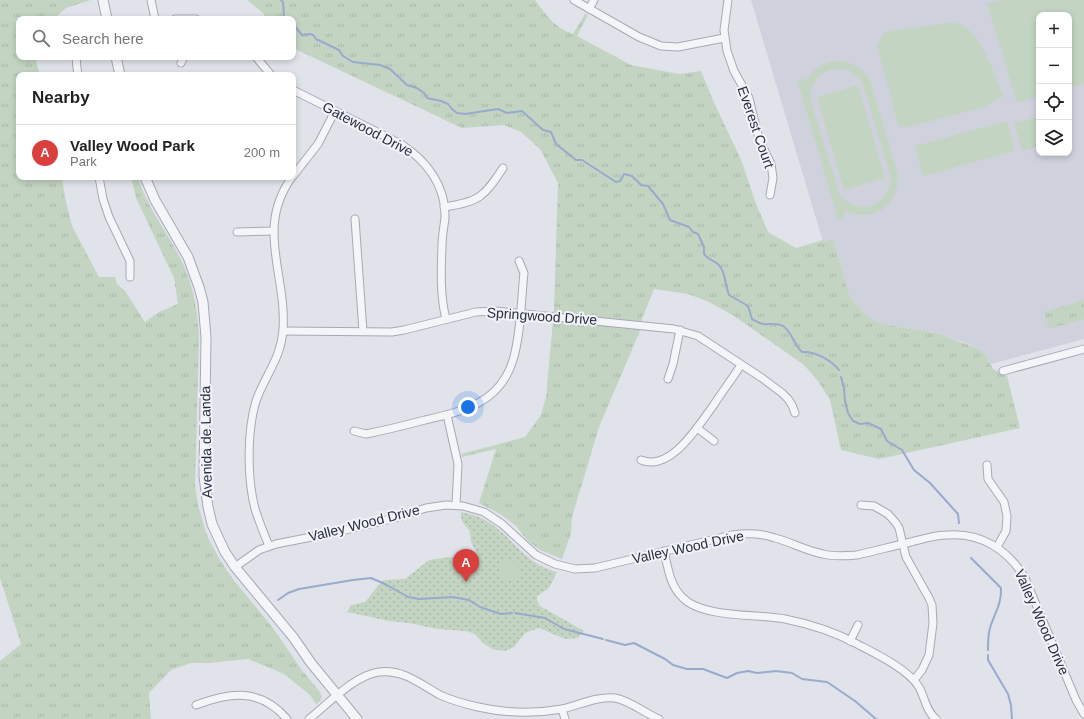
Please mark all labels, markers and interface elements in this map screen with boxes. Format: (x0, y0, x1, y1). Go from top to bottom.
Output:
map controls (1036, 12, 1072, 156)
button: + (1036, 12, 1072, 48)
search box (16, 16, 296, 60)
icon: search (30, 27, 52, 49)
text: Search here (62, 30, 144, 47)
button: − (1036, 48, 1072, 84)
street label: Everest Court (735, 84, 778, 170)
button: locate (1036, 84, 1072, 120)
text: Nearby (32, 88, 90, 107)
street label: Gatewood Drive (320, 98, 416, 160)
button: layers (1036, 120, 1072, 156)
text: Valley Wood Park (70, 137, 195, 154)
text: A (40, 145, 50, 160)
text: 200 m (244, 145, 280, 160)
text: Park (70, 154, 97, 169)
street label: Springwood Drive (486, 304, 598, 328)
street label: Avenida de Landa (197, 385, 215, 498)
your location (458, 397, 478, 417)
street label: Valley Wood Drive (307, 501, 421, 545)
street label: Valley Wood Drive (631, 527, 746, 567)
pin: A (453, 549, 479, 582)
street label: Valley Wood Drive (1012, 567, 1073, 677)

